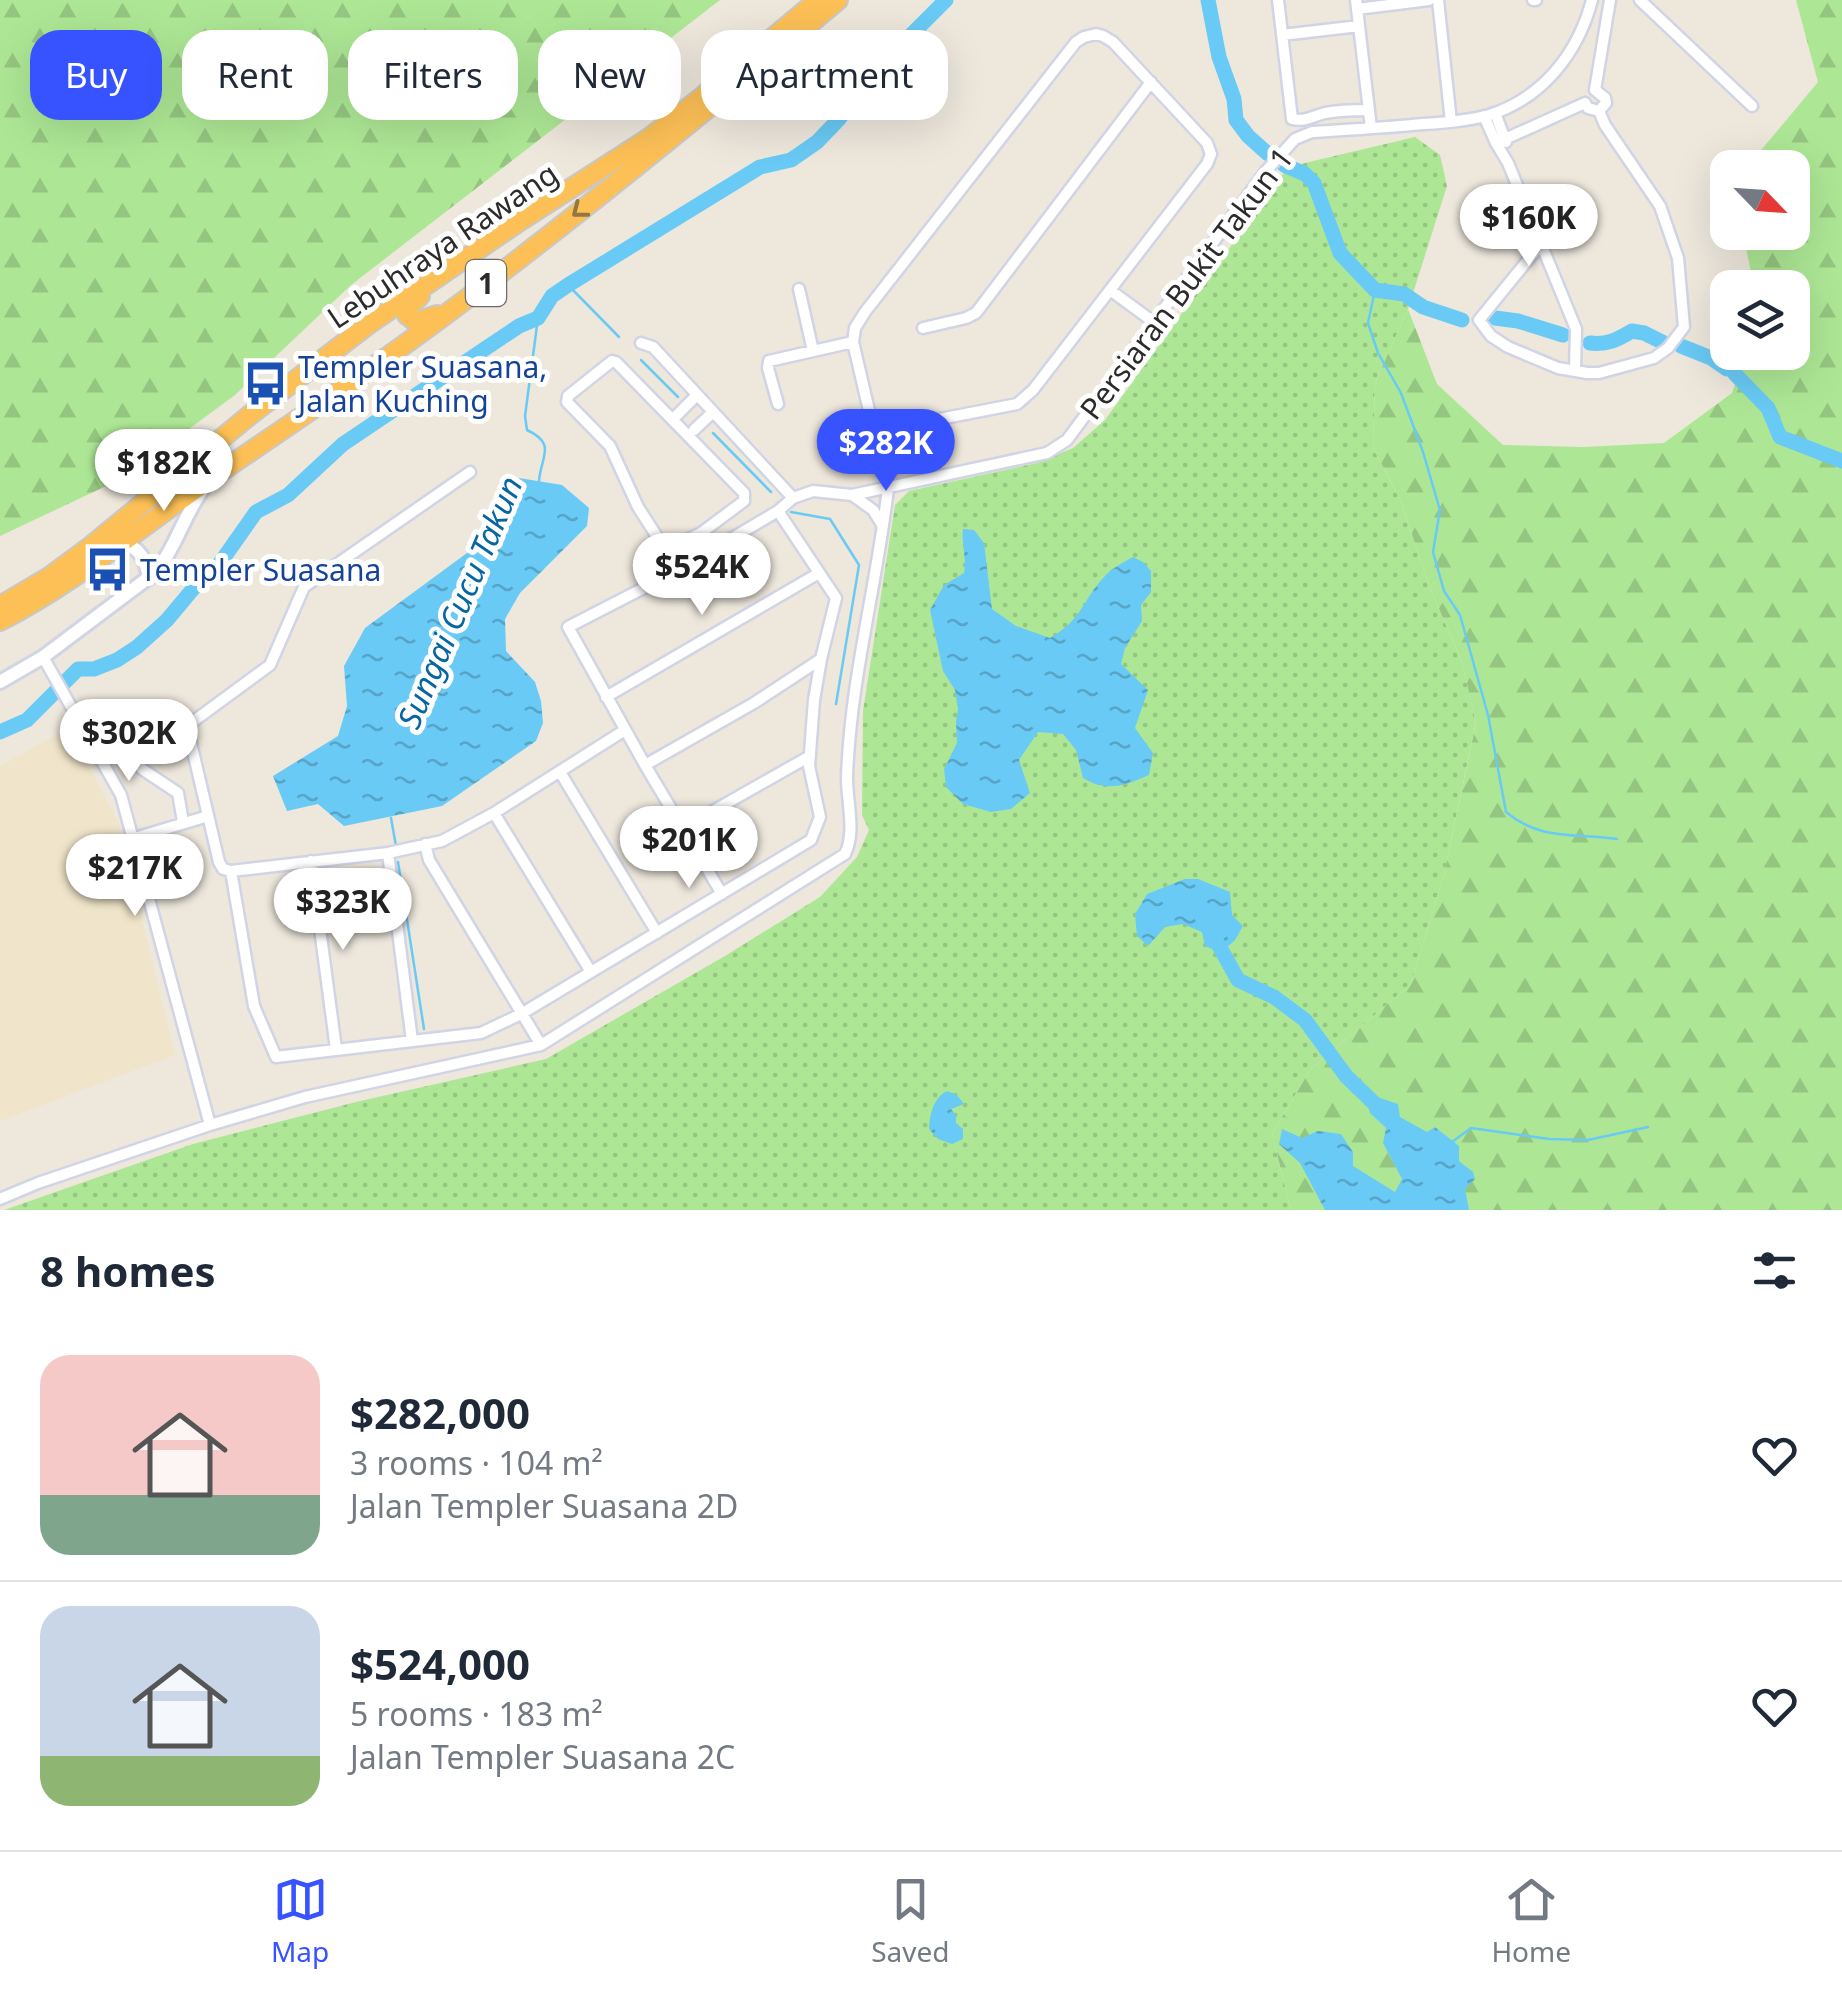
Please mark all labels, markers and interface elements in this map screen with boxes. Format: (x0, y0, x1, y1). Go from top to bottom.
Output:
chip: Buy (30, 30, 162, 120)
chip: Rent (182, 30, 328, 120)
chip: Filters (348, 30, 518, 120)
chip: New (538, 30, 681, 120)
chip: Apartment (701, 30, 948, 120)
street label: Persiaran Bukit Takun 1 (1070, 139, 1302, 427)
north arrow (1710, 150, 1810, 250)
map controls (1710, 150, 1810, 370)
street label: Lebuhraya Rawang (319, 153, 565, 337)
pin: $160K (1459, 184, 1599, 269)
text: $160K (1482, 195, 1576, 238)
one-way arrow (572, 199, 590, 217)
road number: 1 (466, 260, 506, 306)
button: layers (1710, 270, 1810, 370)
place label: Templer Suasana, Jalan Kuching (295, 346, 547, 421)
bus stop icon: Templer Suasana, Jalan Kuching (241, 359, 289, 407)
pin: $282K (816, 409, 956, 494)
text: $282K (839, 420, 933, 463)
pin: $182K (94, 429, 234, 514)
text: $182K (117, 440, 211, 483)
water label: Sungai Cucu Takun (387, 469, 531, 735)
pin: $524K (632, 533, 772, 618)
text: $524K (655, 544, 749, 587)
bus stop icon: Templer Suasana (83, 545, 131, 593)
place label: Templer Suasana (140, 549, 381, 590)
pin: $302K (59, 699, 199, 784)
text: $302K (82, 710, 176, 753)
pin: $201K (619, 806, 759, 891)
text: $201K (642, 817, 736, 860)
pin: $217K (65, 834, 205, 919)
text: $217K (88, 845, 182, 888)
pin: $323K (273, 868, 413, 953)
text: $323K (296, 879, 390, 922)
text: 8 homes (40, 1242, 216, 1299)
icon: filters (1747, 1243, 1802, 1298)
text: $282,000 (350, 1384, 530, 1441)
icon: home (120, 1395, 240, 1515)
icon: heart (1747, 1428, 1802, 1483)
text: 3 rooms · 104 m² (350, 1441, 603, 1484)
text: Jalan Templer Suasana 2D (350, 1484, 738, 1527)
text: $524,000 (350, 1635, 530, 1692)
icon: home (120, 1646, 240, 1766)
icon: heart (1747, 1679, 1802, 1734)
text: 5 rooms · 183 m² (350, 1692, 603, 1735)
text: Jalan Templer Suasana 2C (350, 1735, 735, 1778)
tab: Map (271, 1872, 329, 1970)
tab: Saved (871, 1872, 949, 1970)
tab: Home (1491, 1872, 1571, 1970)

